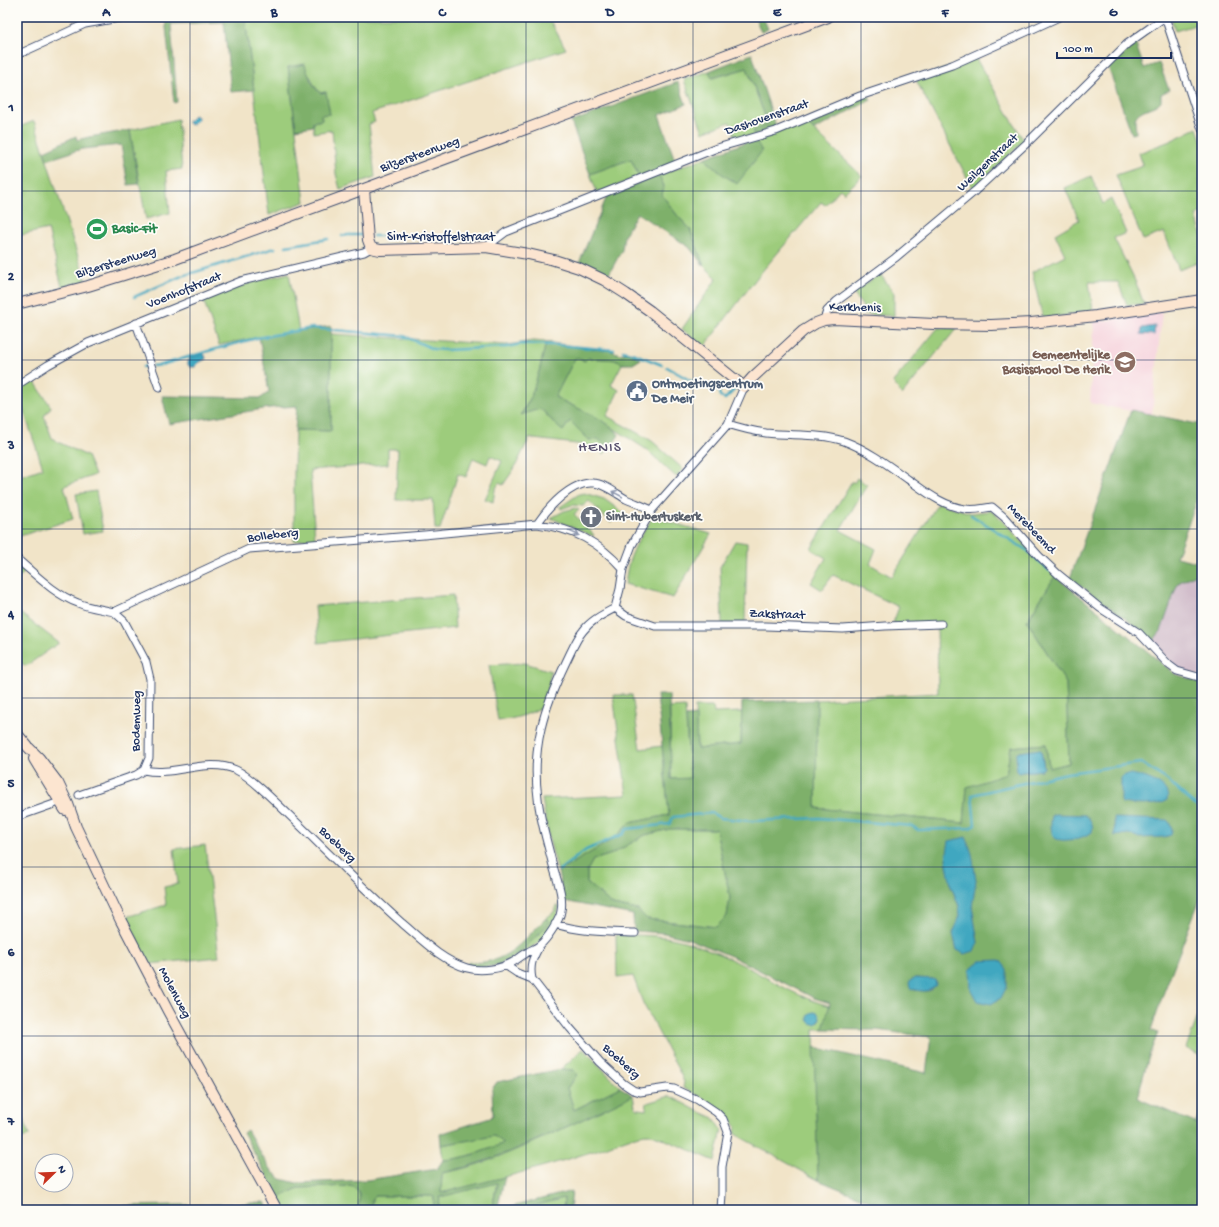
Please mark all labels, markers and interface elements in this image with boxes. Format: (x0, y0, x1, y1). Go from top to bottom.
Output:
text: A (101, 6, 111, 21)
text: B (270, 6, 279, 21)
text: C (437, 6, 447, 21)
text: D (605, 6, 615, 21)
text: E (773, 6, 782, 21)
text: F (941, 6, 950, 21)
text: G (1109, 6, 1118, 21)
scale bar (1057, 34, 1171, 60)
text: 100 m (1062, 43, 1093, 57)
street label: Dashovenstraat (722, 96, 812, 140)
text: 1 (7, 101, 14, 116)
street label: Weilgenstraat (954, 130, 1023, 195)
street label: Bilzersteenweg (377, 134, 462, 177)
sports icon: Basic-Fit (84, 216, 110, 242)
place label: Basic-Fit (111, 222, 158, 237)
street label: Sint-Kristoffelstraat (387, 230, 497, 245)
street label: Bilzersteenweg (73, 244, 158, 283)
street label: Voenhofstraat (144, 269, 225, 313)
text: 2 (8, 270, 15, 285)
street label: Kerkhenis (829, 300, 882, 316)
place label: Gemeentelijke Basisschool De Herik (1002, 348, 1112, 378)
school or university icon: Gemeentelijke Basisschool De Herik (1112, 349, 1138, 375)
place label: Ontmoetingscentrum De Meir (651, 377, 764, 407)
public building icon: Ontmoetingscentrum De Meir (624, 378, 650, 404)
text: 3 (7, 439, 15, 454)
district label: HENIS (578, 439, 622, 457)
one-way arrow (611, 489, 623, 497)
street label: Merebeemd (1003, 501, 1060, 558)
church icon: Sint-Hubertuskerk (578, 504, 604, 530)
place label: Sint-Hubertuskerk (606, 510, 703, 525)
street label: Bolleberg (246, 525, 299, 547)
one-way arrow (568, 530, 580, 537)
street label: Zakstraat (749, 607, 807, 624)
text: 4 (7, 608, 15, 623)
street label: Bodemweg (129, 690, 145, 753)
text: 5 (8, 777, 15, 792)
street label: Boeberg (315, 823, 359, 866)
text: 6 (8, 946, 15, 961)
street label: Molenweg (154, 965, 194, 1021)
street label: Boeberg (598, 1040, 643, 1083)
text: 7 (7, 1115, 16, 1130)
north arrow (34, 1153, 74, 1193)
text: N (54, 1164, 68, 1176)

